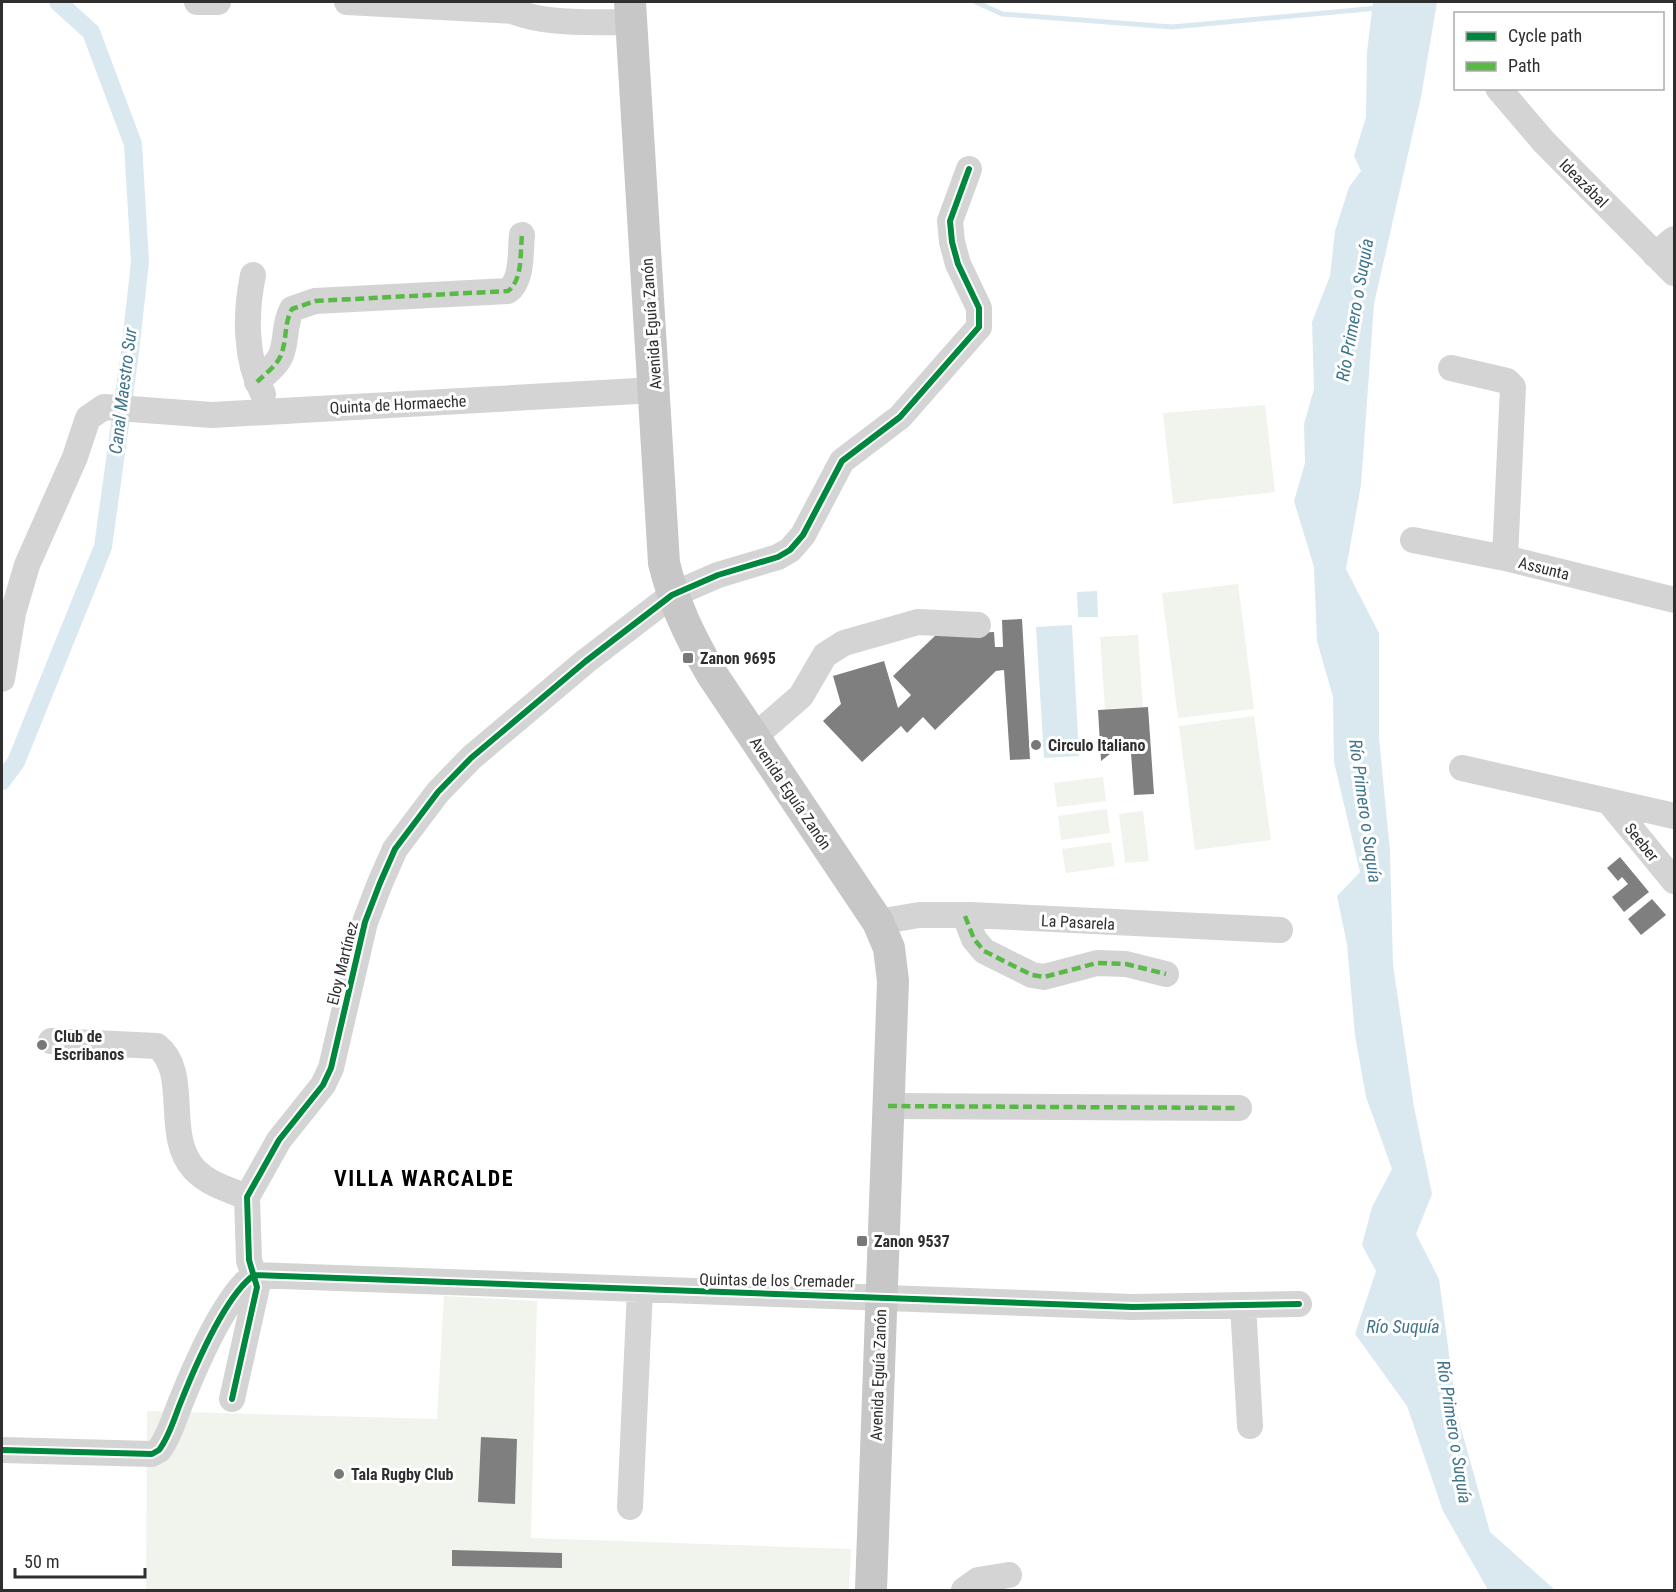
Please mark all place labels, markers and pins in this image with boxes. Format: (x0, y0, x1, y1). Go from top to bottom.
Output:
place label: Zanon 9695 (700, 649, 776, 668)
marker: Zanon 9695 (681, 651, 695, 665)
place label: Circulo Italiano (1048, 736, 1145, 755)
marker: Circulo Italiano (1029, 738, 1043, 752)
place label: Club de Escribanos (54, 1027, 124, 1064)
marker: Club de Escribanos (35, 1038, 49, 1052)
place label: Zanon 9537 (874, 1232, 950, 1251)
marker: Zanon 9537 (855, 1234, 869, 1248)
place label: Tala Rugby Club (351, 1465, 454, 1484)
marker: Tala Rugby Club (332, 1467, 346, 1481)

